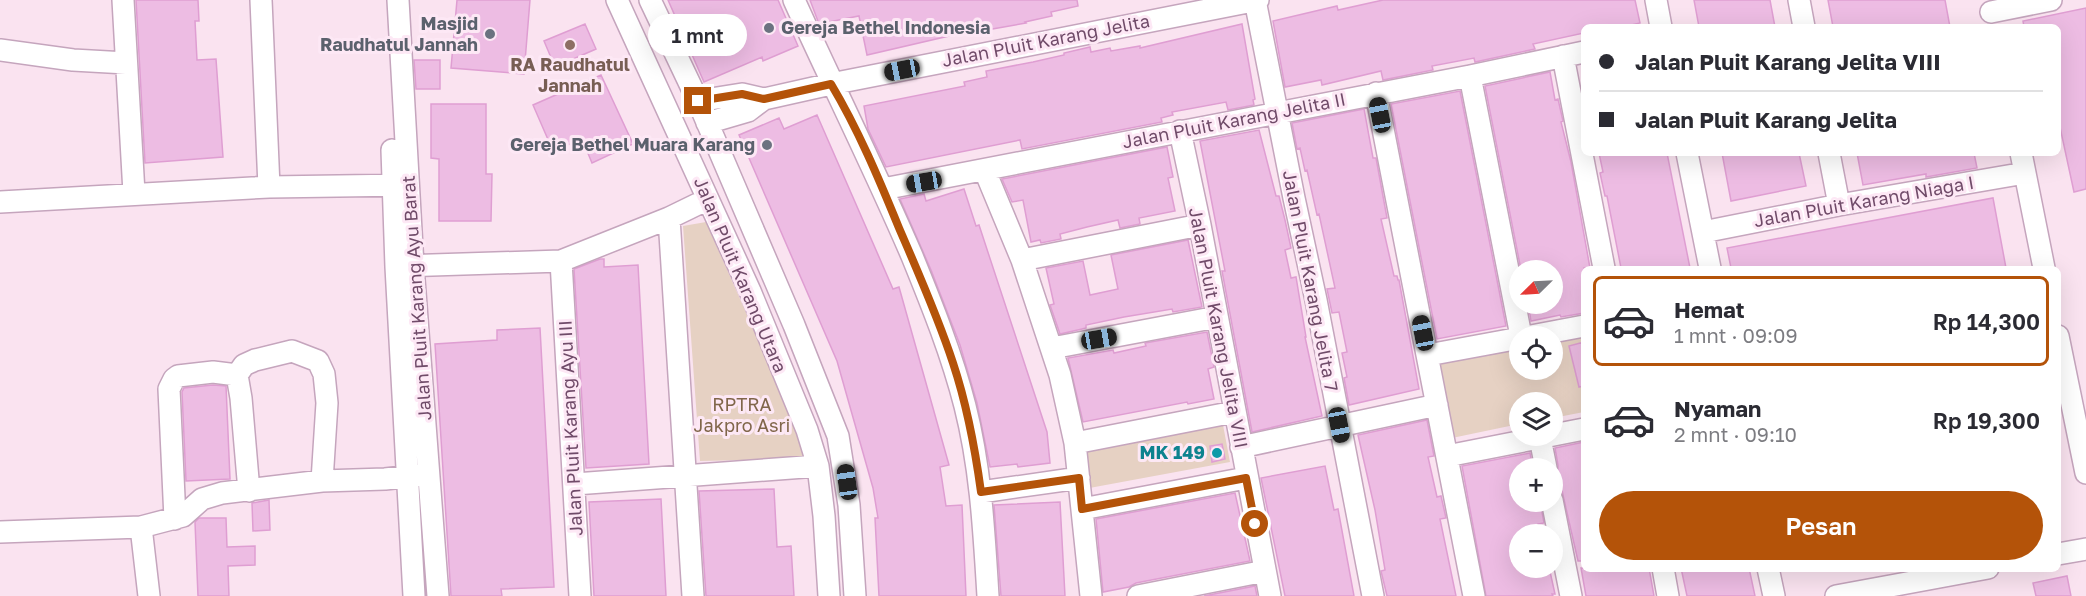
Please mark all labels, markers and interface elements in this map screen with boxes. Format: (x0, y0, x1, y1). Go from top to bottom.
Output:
street label: Jalan Pluit Karang Jelita (940, 9, 1152, 71)
place label: Masjid Raudhatul Jannah (320, 12, 478, 55)
callout: 1 mnt (648, 14, 748, 56)
place label: Gereja Bethel Indonesia (781, 16, 990, 38)
marker: Gereja Bethel Indonesia (762, 21, 776, 35)
text: 1 mnt (671, 23, 724, 47)
marker: Masjid Raudhatul Jannah (483, 27, 497, 41)
marker: RA Raudhatul Jannah (563, 38, 577, 52)
text: Jalan Pluit Karang Jelita VIII (1635, 48, 1941, 75)
place label: RA Raudhatul Jannah (510, 53, 630, 96)
car (883, 58, 921, 82)
route end (684, 87, 711, 114)
street label: Jalan Pluit Karang Jelita II (1120, 88, 1347, 152)
car (1368, 96, 1392, 134)
text: Jalan Pluit Karang Jelita (1635, 106, 1897, 133)
place label: Gereja Bethel Muara Karang (510, 133, 755, 155)
marker: Gereja Bethel Muara Karang (760, 138, 774, 152)
street label: Jalan Pluit Karang Jelita 7 (1279, 168, 1343, 393)
car (905, 170, 943, 194)
street label: Jalan Pluit Karang Niaga I (1752, 171, 1975, 231)
street label: Jalan Pluit Karang Utara (690, 174, 792, 376)
street label: Jalan Pluit Karang Ayu Barat (396, 175, 436, 421)
street label: Jalan Pluit Karang Jelita VIII (1185, 206, 1253, 450)
north arrow (1509, 260, 1563, 314)
map controls (1509, 260, 1563, 578)
icon: car (1602, 294, 1656, 348)
text: Hemat (1674, 296, 1745, 323)
text: Rp 14,300 (1933, 308, 2040, 335)
car (1411, 314, 1435, 352)
street label: Jalan Pluit Karang Ayu III (553, 320, 587, 537)
text: 1 mnt · 09:09 (1674, 323, 1798, 347)
button: locate (1509, 326, 1563, 380)
car (1080, 327, 1118, 351)
button: layers (1509, 392, 1563, 446)
park label: RPTRA Jakpro Asri (694, 393, 790, 436)
icon: car (1602, 393, 1656, 447)
text: Nyaman (1674, 395, 1761, 422)
car (1327, 406, 1351, 444)
text: Rp 19,300 (1933, 407, 2040, 434)
text: 2 mnt · 09:10 (1674, 422, 1797, 446)
place label: MK 149 (1139, 441, 1205, 463)
marker: MK 149 (1210, 446, 1224, 460)
button: + (1509, 458, 1563, 512)
car (836, 463, 858, 501)
button: Pesan (1599, 491, 2043, 560)
route start (1241, 510, 1268, 537)
button: − (1509, 524, 1563, 578)

